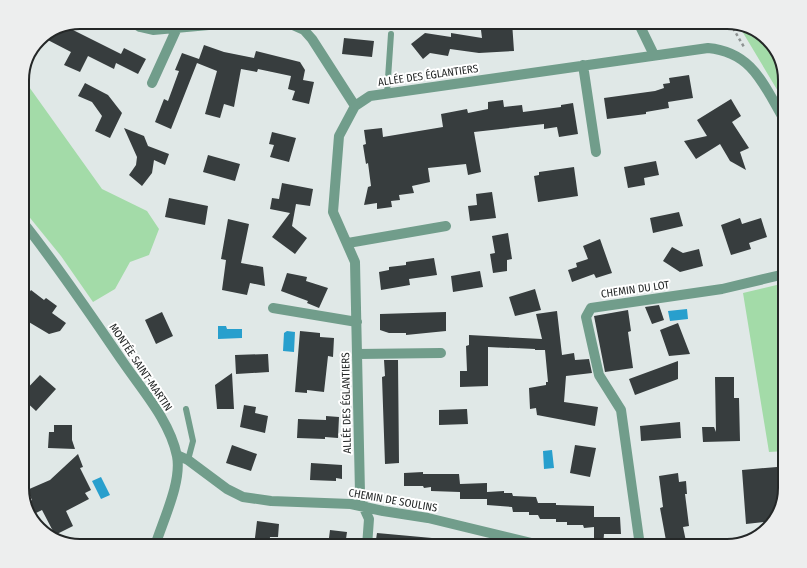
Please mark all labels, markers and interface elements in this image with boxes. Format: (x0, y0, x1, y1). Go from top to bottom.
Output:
street label: ALLÉE DES ÉGLANTIERS (377, 61, 480, 89)
street label: CHEMIN DU LOT (600, 278, 671, 301)
street label: MONTÉE SAINT-MARTIN (106, 321, 176, 413)
street label: ALLÉE DES ÉGLANTIERS (338, 352, 354, 454)
street label: CHEMIN DE SOULINS (347, 486, 439, 515)

